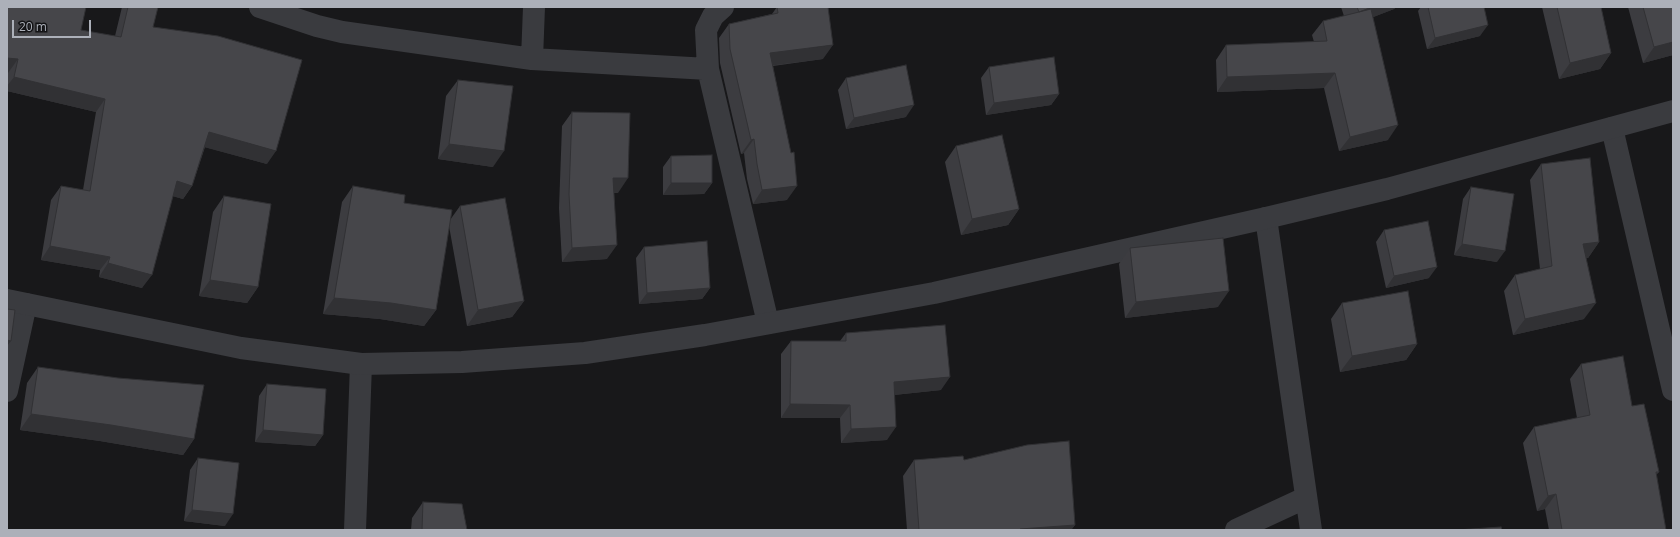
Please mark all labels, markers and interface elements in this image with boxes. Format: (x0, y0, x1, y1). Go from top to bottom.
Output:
scale bar (14, 12, 93, 38)
text: 20 m (19, 18, 47, 35)

